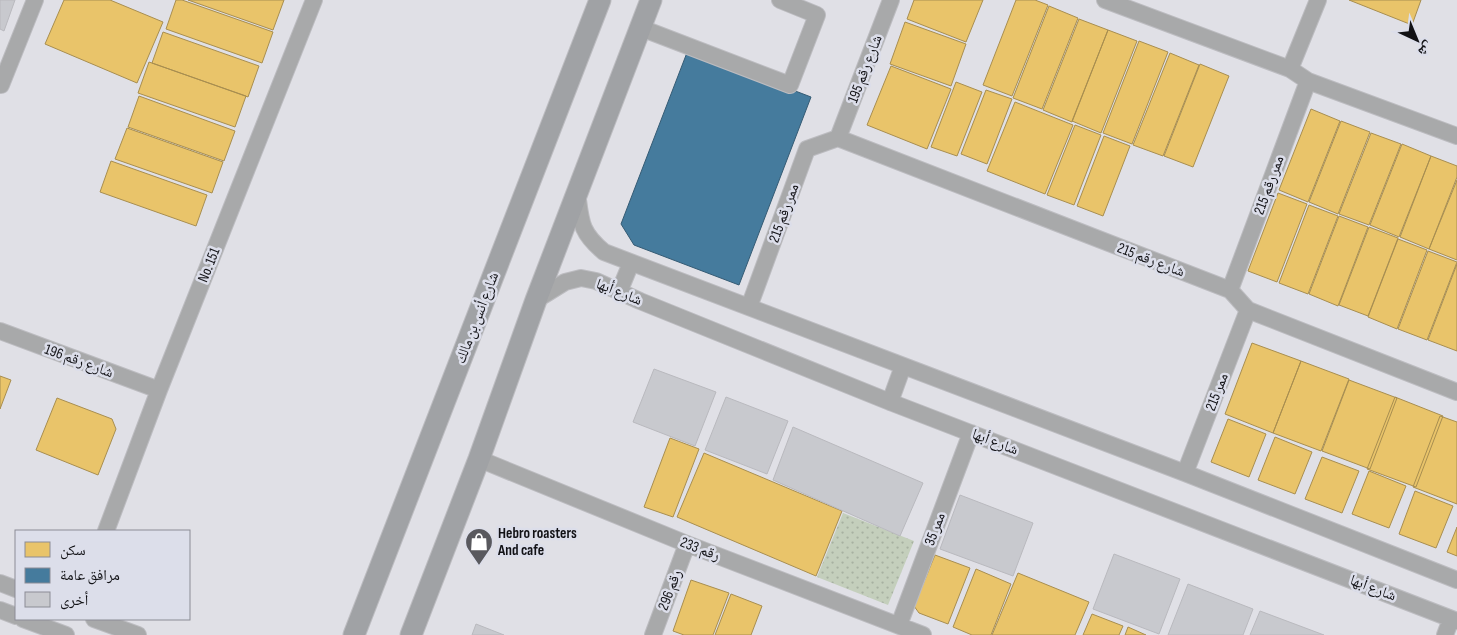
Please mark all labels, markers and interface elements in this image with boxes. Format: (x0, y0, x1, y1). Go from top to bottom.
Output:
north arrow (1392, 15, 1442, 65)
street label: شارع رقم 195 (843, 32, 887, 106)
text: ش (1414, 38, 1437, 60)
street label: ممر رقم 215 (1250, 153, 1288, 217)
street label: ممر رقم 215 (765, 181, 803, 245)
street label: شارع رقم 215 (1115, 238, 1188, 282)
street label: No. 151 (194, 244, 225, 285)
street label: شارع أنس بن مالك (451, 269, 503, 366)
street label: شارع أبها (593, 274, 645, 310)
street label: شارع رقم 196 (42, 340, 116, 382)
street label: ممر 215 (1201, 370, 1233, 414)
street label: شارع أبها (969, 425, 1021, 460)
street label: ممر 35 (920, 510, 950, 548)
place label: Hebro roasters And cafe (497, 524, 577, 560)
shop icon: Hebro roasters And cafe (464, 527, 494, 566)
legend (15, 530, 190, 620)
street label: رقم 233 (677, 533, 723, 565)
text: سكن (60, 541, 86, 560)
text: مرافق عامة (60, 566, 120, 585)
street label: رقم 296 (654, 567, 686, 613)
street label: شارع أبها (1347, 571, 1399, 606)
text: أخرى (60, 591, 89, 610)

